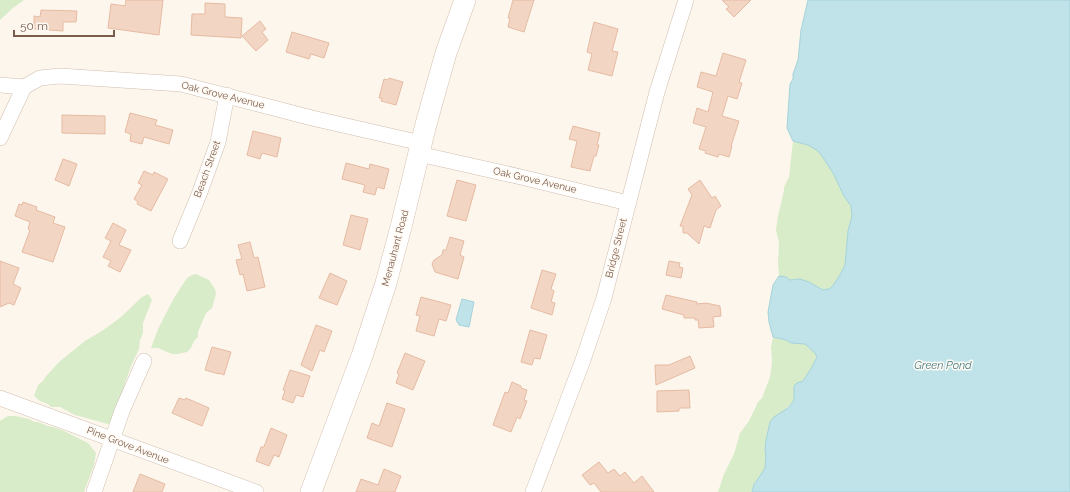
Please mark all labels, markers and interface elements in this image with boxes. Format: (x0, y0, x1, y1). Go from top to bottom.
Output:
scale bar (14, 12, 114, 38)
text: 50 m (20, 19, 48, 33)
street label: Oak Grove Avenue (180, 79, 266, 111)
street label: Beach Street (192, 139, 223, 199)
street label: Oak Grove Avenue (492, 165, 578, 195)
street label: Menauhant Road (379, 209, 411, 287)
street label: Bridge Street (603, 217, 629, 279)
water label: Green Pond (914, 359, 972, 372)
street label: Pine Grove Avenue (85, 424, 171, 466)

